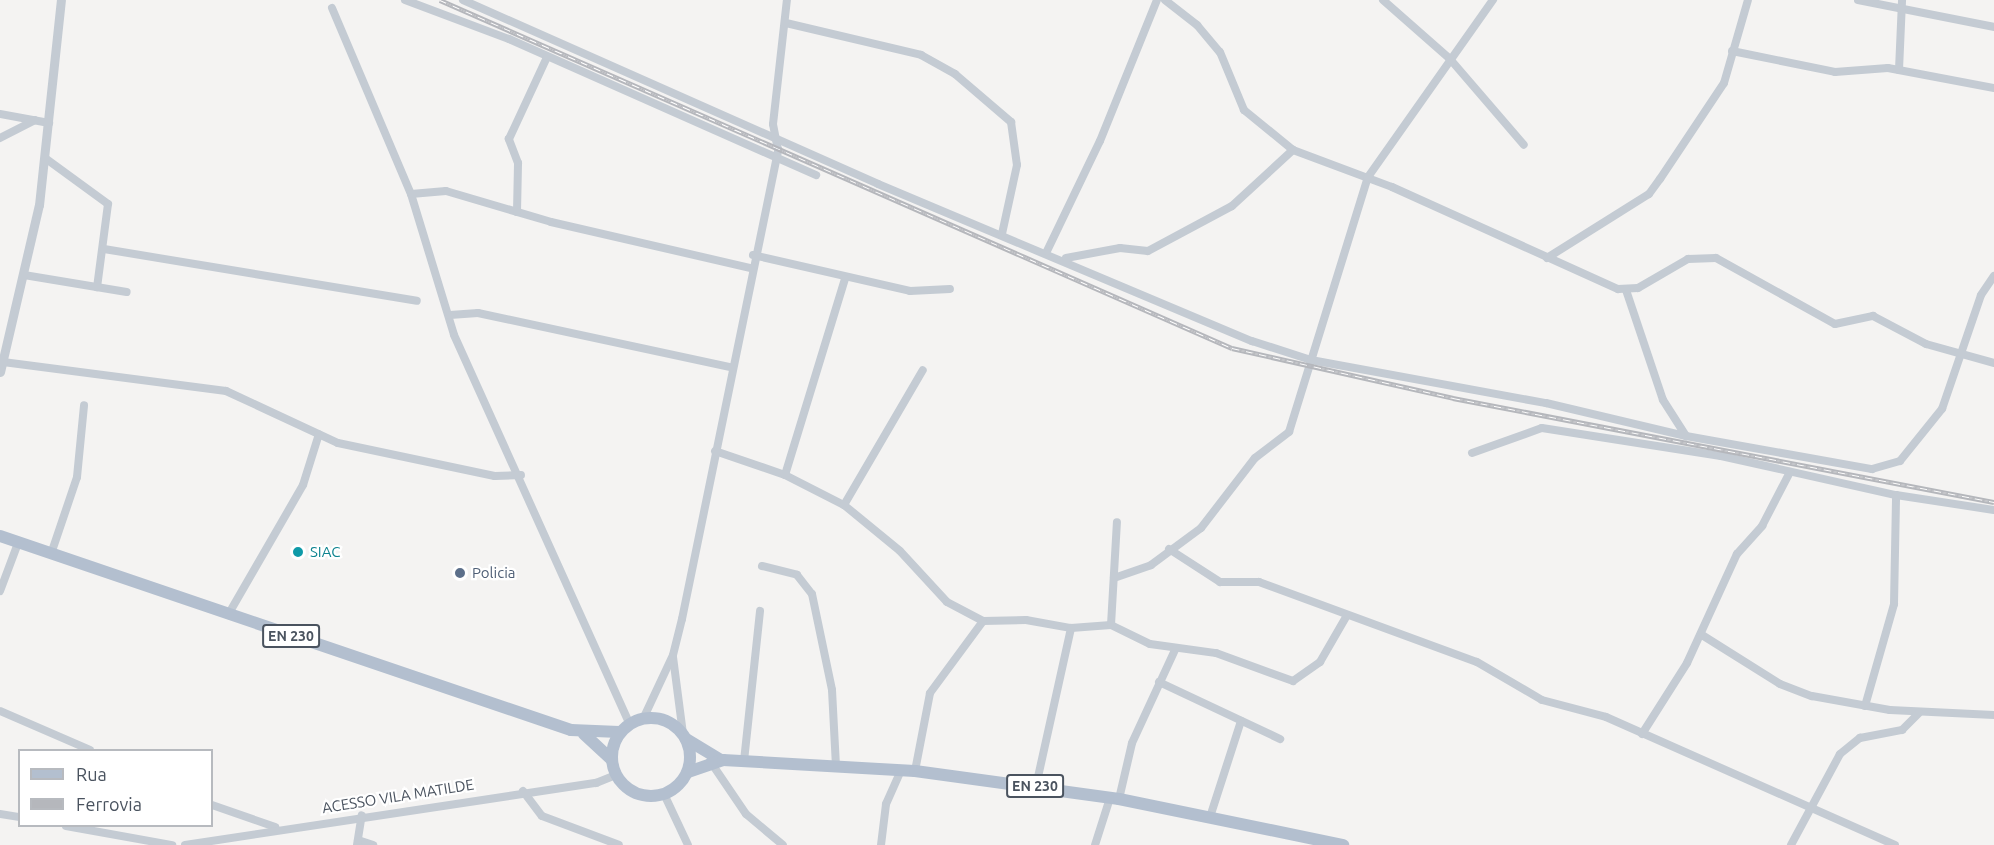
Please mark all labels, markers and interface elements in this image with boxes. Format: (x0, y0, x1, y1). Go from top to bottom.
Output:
place label: SIAC (310, 543, 340, 561)
marker: SIAC (291, 545, 305, 559)
place label: Policia (472, 564, 515, 582)
marker: Policia (453, 566, 467, 580)
road number: EN 230 (261, 625, 321, 647)
legend (18, 749, 213, 827)
text: Rua (76, 764, 107, 784)
street label: ACESSO VILA MATILDE (321, 775, 475, 817)
road number: EN 230 (1005, 775, 1065, 797)
text: Ferrovia (76, 794, 142, 814)

